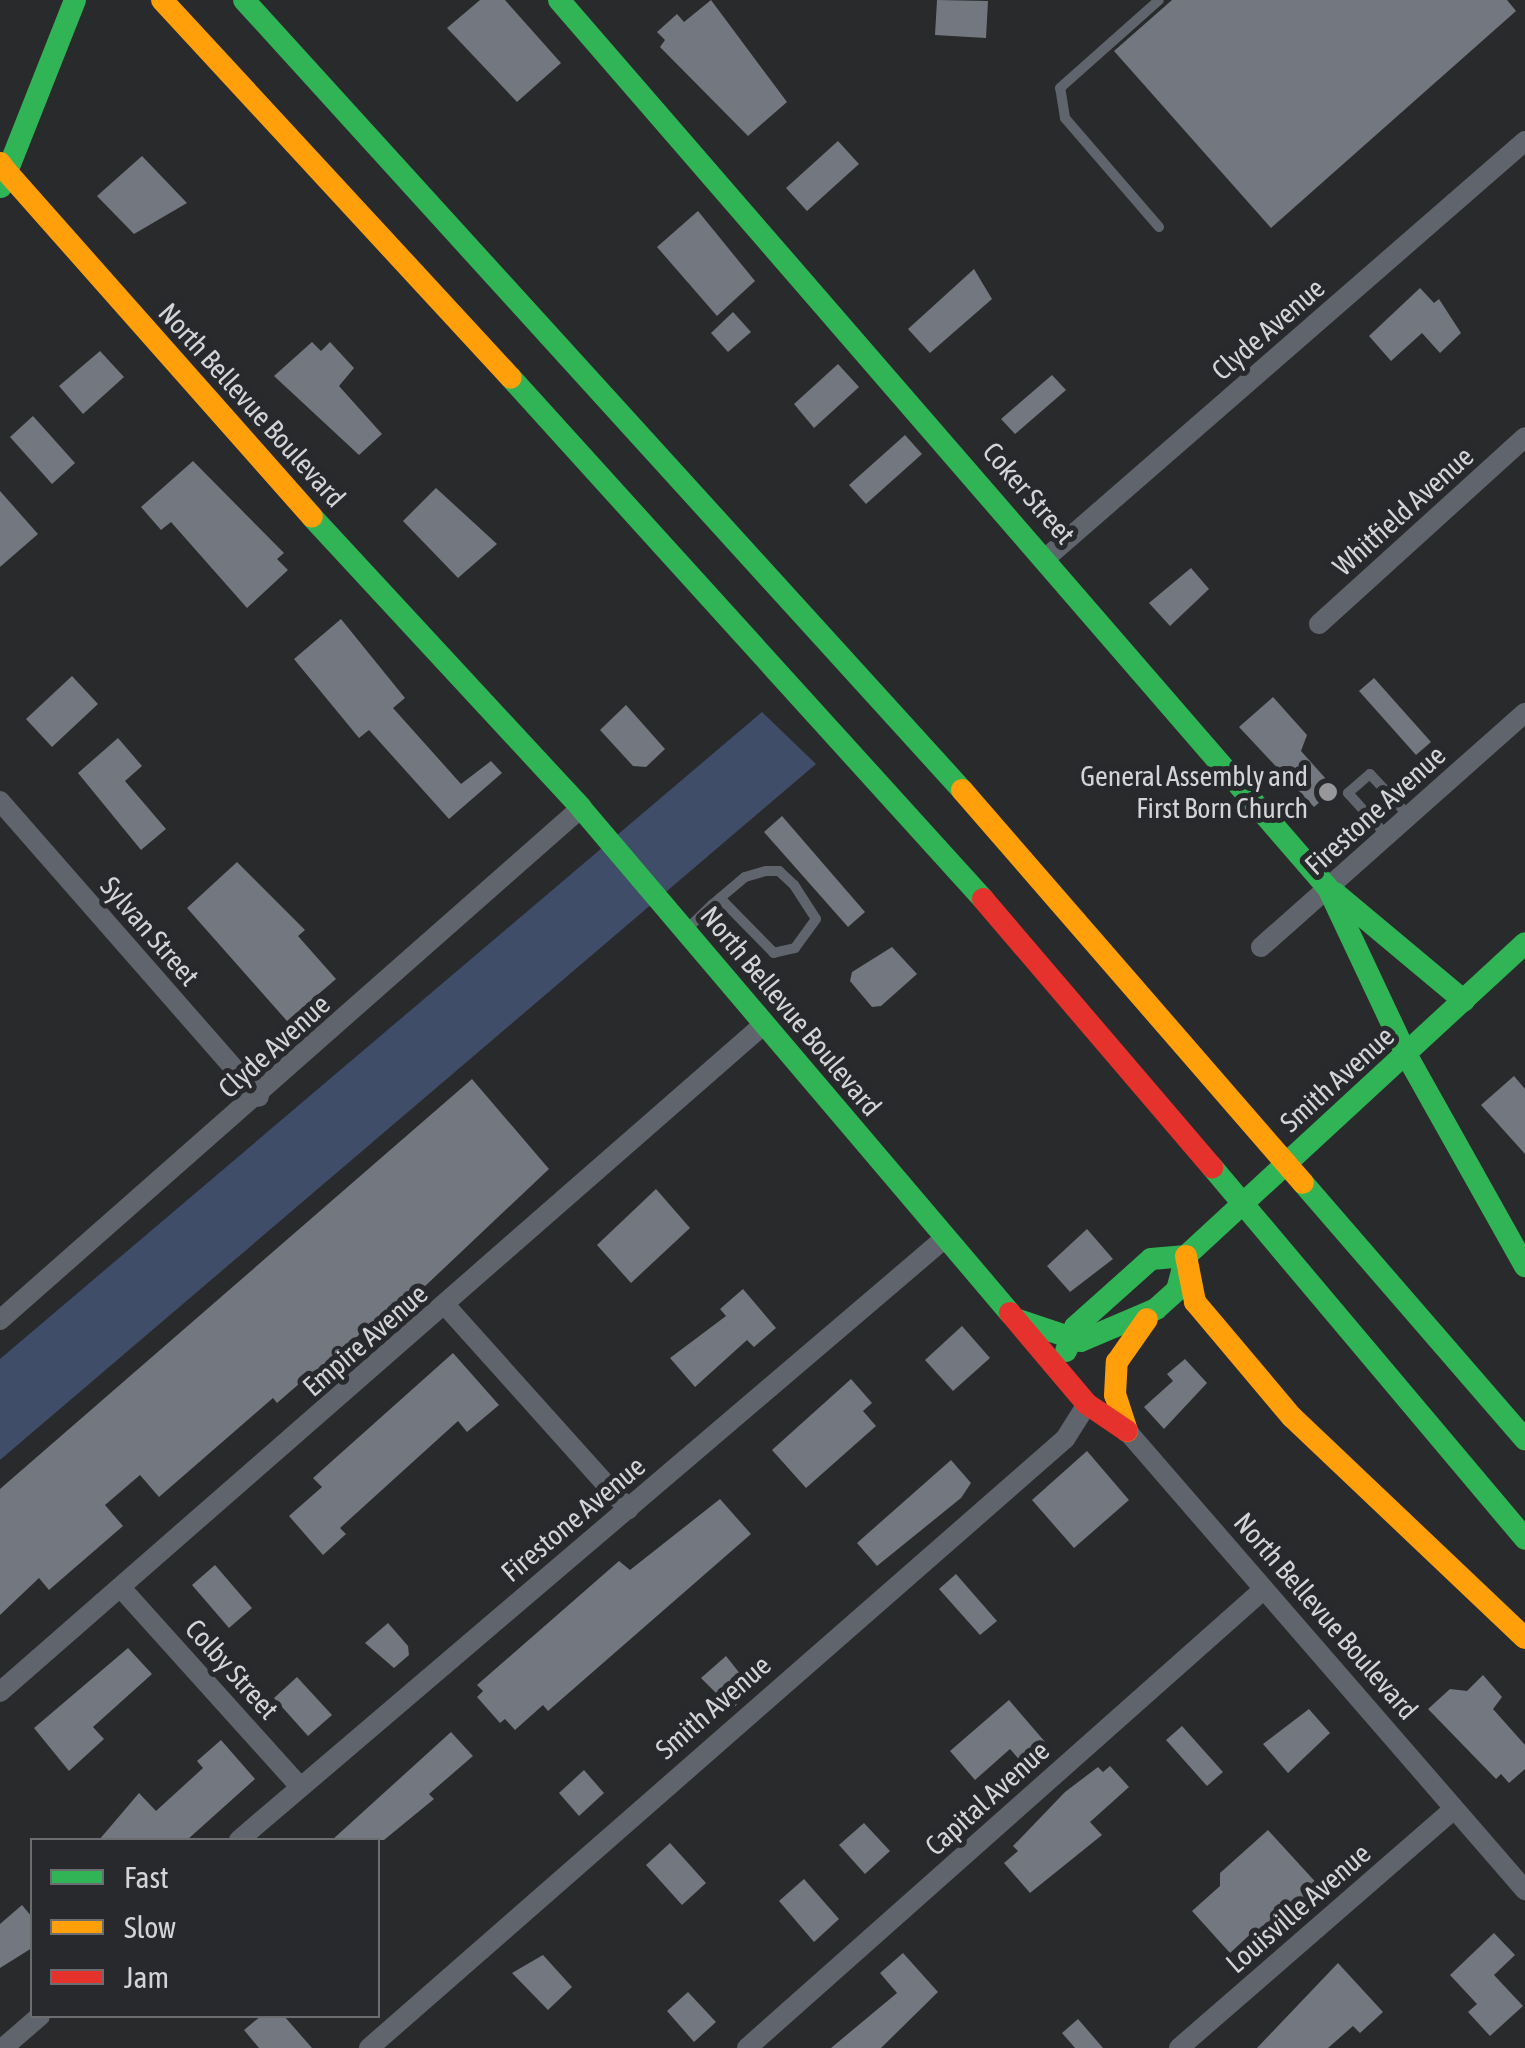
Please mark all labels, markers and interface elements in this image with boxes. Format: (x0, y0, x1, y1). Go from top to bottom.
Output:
street label: Clyde Avenue (1205, 271, 1331, 387)
street label: North Bellevue Boulevard (152, 296, 352, 514)
street label: Coker Street (976, 435, 1082, 551)
street label: Whitfield Avenue (1326, 439, 1480, 583)
street label: Firestone Avenue (1298, 738, 1452, 882)
place label: General Assembly and First Born Church (1080, 759, 1308, 825)
marker: General Assembly and First Born Church (1317, 781, 1339, 803)
street label: Sylvan Street (94, 870, 206, 992)
street label: North Bellevue Boulevard (694, 899, 888, 1123)
street label: Clyde Avenue (211, 987, 337, 1105)
street label: Smith Avenue (1273, 1019, 1401, 1139)
street label: Empire Avenue (296, 1277, 434, 1403)
street label: Firestone Avenue (494, 1449, 652, 1589)
street label: North Bellevue Boulevard (1227, 1506, 1425, 1726)
street label: Colby Street (178, 1612, 286, 1726)
street label: Smith Avenue (649, 1648, 777, 1766)
street label: Capital Avenue (918, 1734, 1056, 1862)
street label: Louisville Avenue (1219, 1836, 1377, 1980)
legend (30, 1838, 380, 2018)
text: Fast (124, 1860, 169, 1894)
text: Slow (124, 1910, 176, 1944)
text: Jam (124, 1960, 169, 1994)

